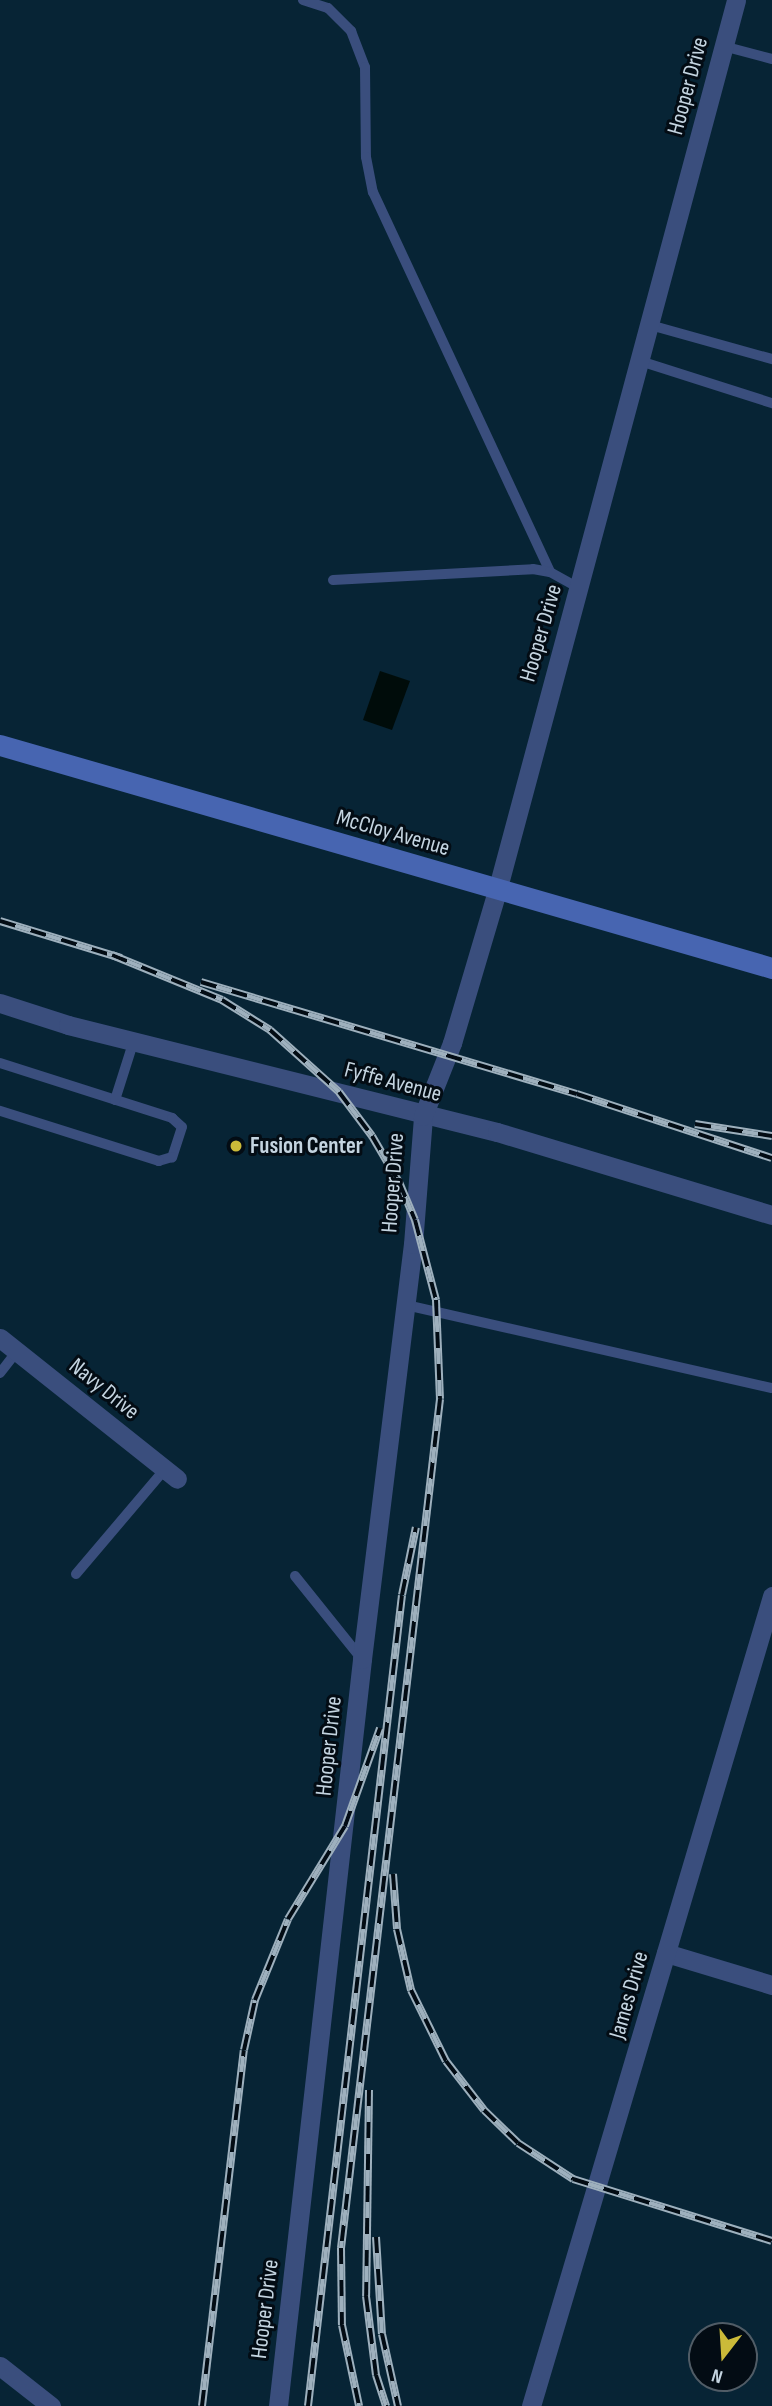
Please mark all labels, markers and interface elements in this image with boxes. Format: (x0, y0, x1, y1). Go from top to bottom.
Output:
street label: Hooper Drive (662, 34, 714, 138)
street label: Hooper Drive (514, 581, 568, 685)
street label: McCloy Avenue (333, 804, 453, 862)
street label: Fyffe Avenue (341, 1056, 445, 1108)
place label: Fusion Center (250, 1132, 363, 1160)
street label: Hooper Drive (376, 1132, 410, 1234)
marker: Fusion Center (228, 1138, 244, 1154)
street label: Navy Drive (63, 1352, 145, 1426)
street label: Hooper Drive (310, 1695, 348, 1797)
street label: James Drive (603, 1948, 655, 2042)
street label: Hooper Drive (245, 2258, 285, 2360)
north arrow (688, 2322, 758, 2392)
text: N (709, 2363, 726, 2388)

